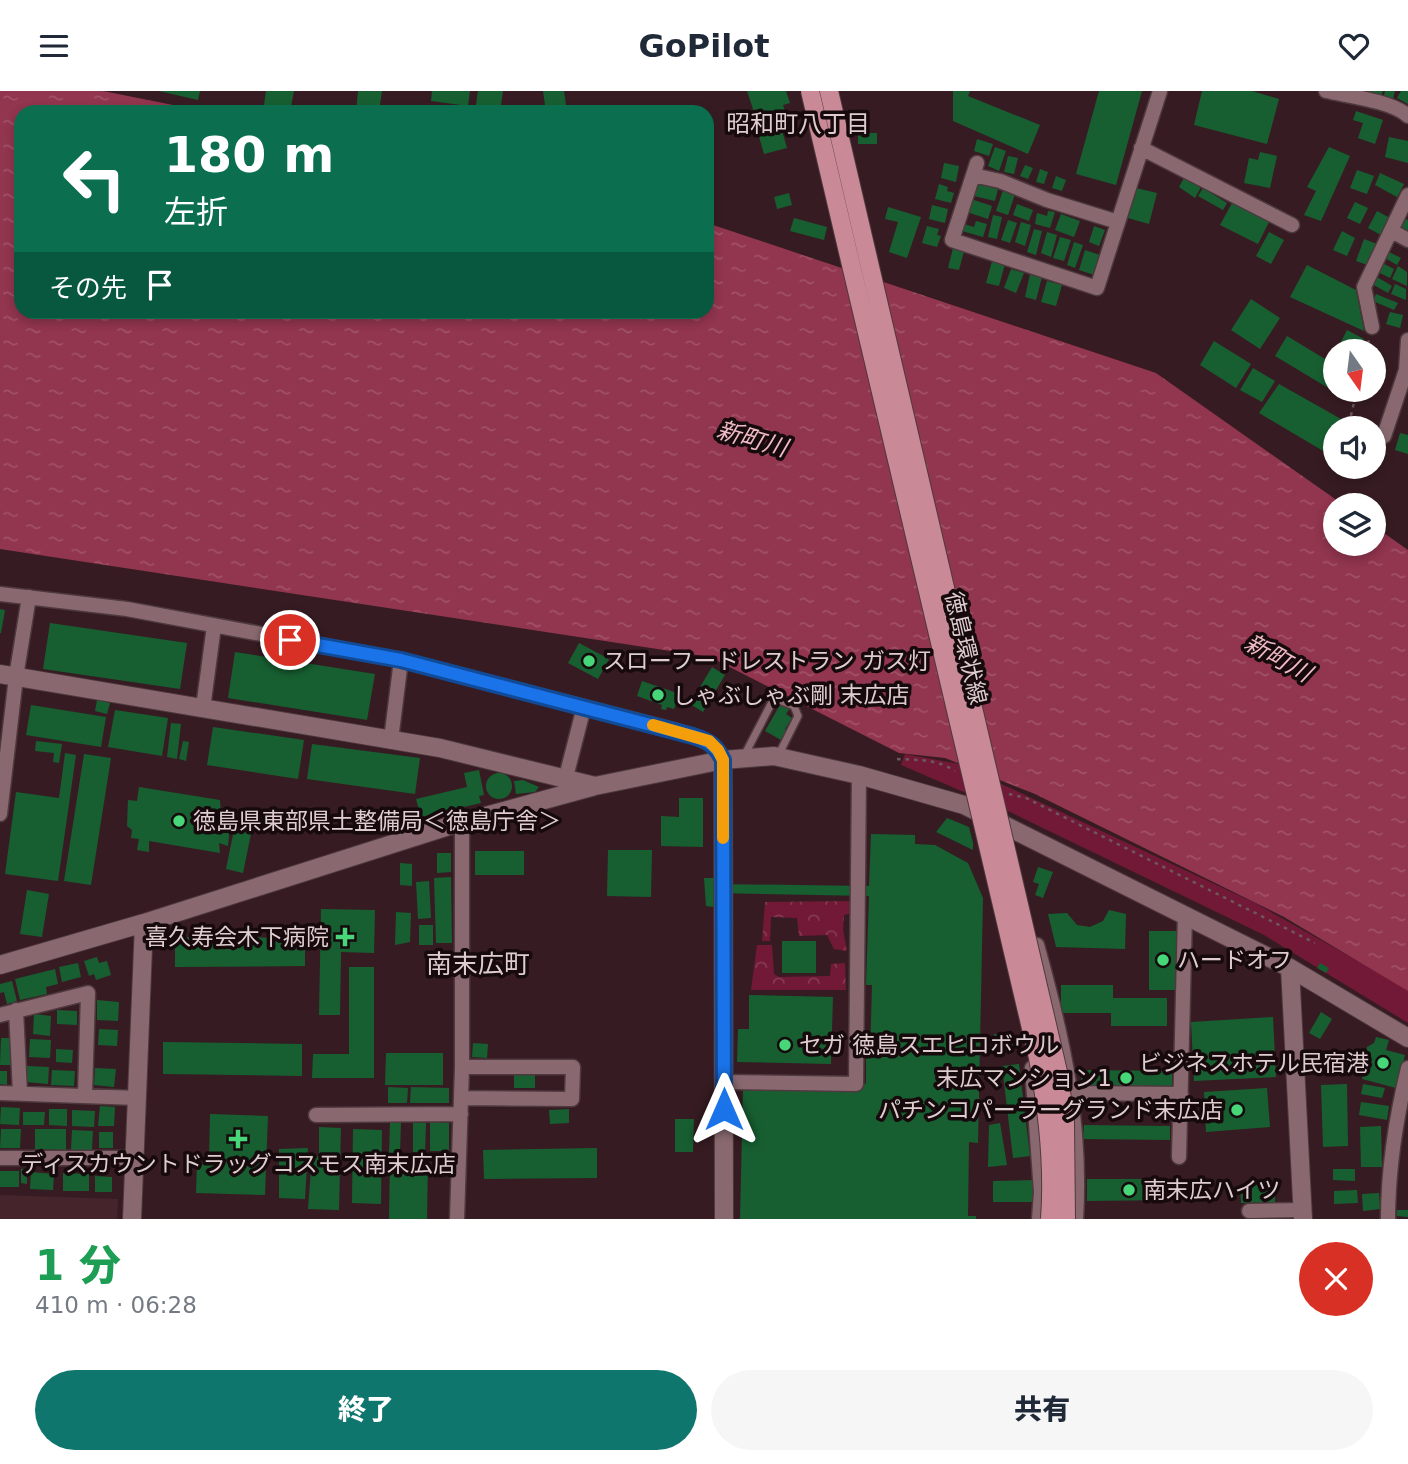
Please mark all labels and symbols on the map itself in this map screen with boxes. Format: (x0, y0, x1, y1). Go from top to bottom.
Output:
district label: 昭和町八丁目 (726, 110, 870, 138)
north arrow (1323, 339, 1386, 403)
water label: 新町川 (714, 416, 793, 463)
street label: 徳島環状線 (940, 589, 992, 707)
pin (260, 610, 320, 670)
water label: 新町川 (1240, 628, 1319, 689)
place label: スローフードレストラン ガス灯 (603, 648, 931, 674)
marker: スローフードレストラン ガス灯 (581, 653, 597, 669)
place label: しゃぶしゃぶ剛 末広店 (672, 682, 909, 708)
marker: しゃぶしゃぶ剛 末広店 (650, 687, 666, 703)
place label: 徳島県東部県土整備局＜徳島庁舎＞ (193, 808, 561, 834)
marker: 徳島県東部県土整備局＜徳島庁舎＞ (171, 813, 187, 829)
place label: 喜久寿会木下病院 (145, 924, 329, 950)
marker: 喜久寿会木下病院 (335, 927, 355, 947)
place label: ハードオフ (1177, 947, 1292, 973)
district label: 南末広町 (426, 949, 530, 979)
marker: ハードオフ (1155, 952, 1171, 968)
place label: セガ 徳島スエヒロボウル (799, 1032, 1059, 1058)
marker: セガ 徳島スエヒロボウル (777, 1037, 793, 1053)
place label: ビジネスホテル民宿港 (1139, 1050, 1369, 1076)
marker: ビジネスホテル民宿港 (1375, 1055, 1391, 1071)
place label: 末広マンション1 (936, 1065, 1112, 1091)
marker: 末広マンション1 (1118, 1070, 1134, 1086)
position arrow (687, 1072, 761, 1146)
place label: パチンコパーラーグランド末広店 (878, 1097, 1223, 1123)
marker: パチンコパーラーグランド末広店 (1229, 1102, 1245, 1118)
marker: ディスカウントドラッグコスモス南末広店 (230, 1131, 246, 1147)
place label: ディスカウントドラッグコスモス南末広店 (20, 1151, 456, 1177)
place label: 南末広ハイツ (1143, 1177, 1281, 1203)
marker: 南末広ハイツ (1121, 1182, 1137, 1198)

